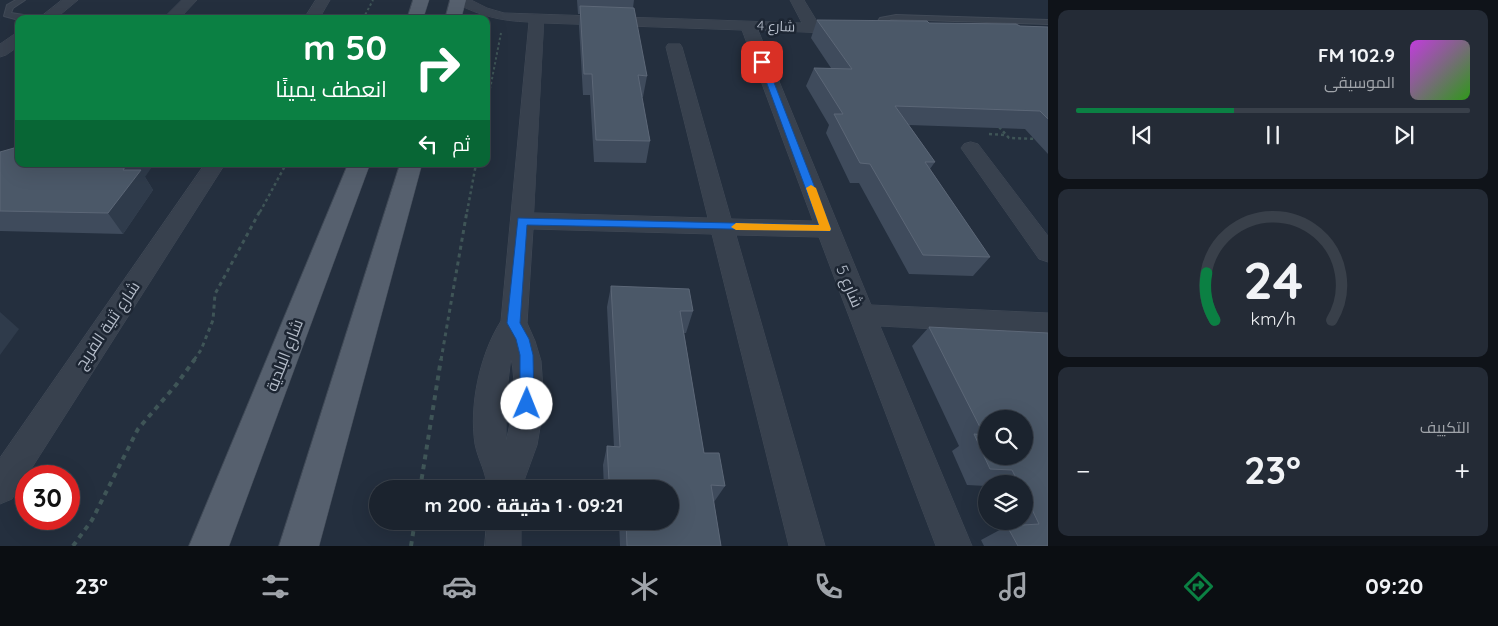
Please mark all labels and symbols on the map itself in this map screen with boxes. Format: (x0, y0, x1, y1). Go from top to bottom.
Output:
street label: شارع 4 (757, 16, 795, 36)
pin (741, 41, 783, 83)
street label: شارع 5 (830, 262, 868, 311)
street label: شارع ثنية الفريج (70, 277, 145, 374)
street label: شارع البلدية (261, 316, 309, 395)
position arrow (500, 377, 552, 429)
speed limit sign: 30 (15, 465, 80, 530)

